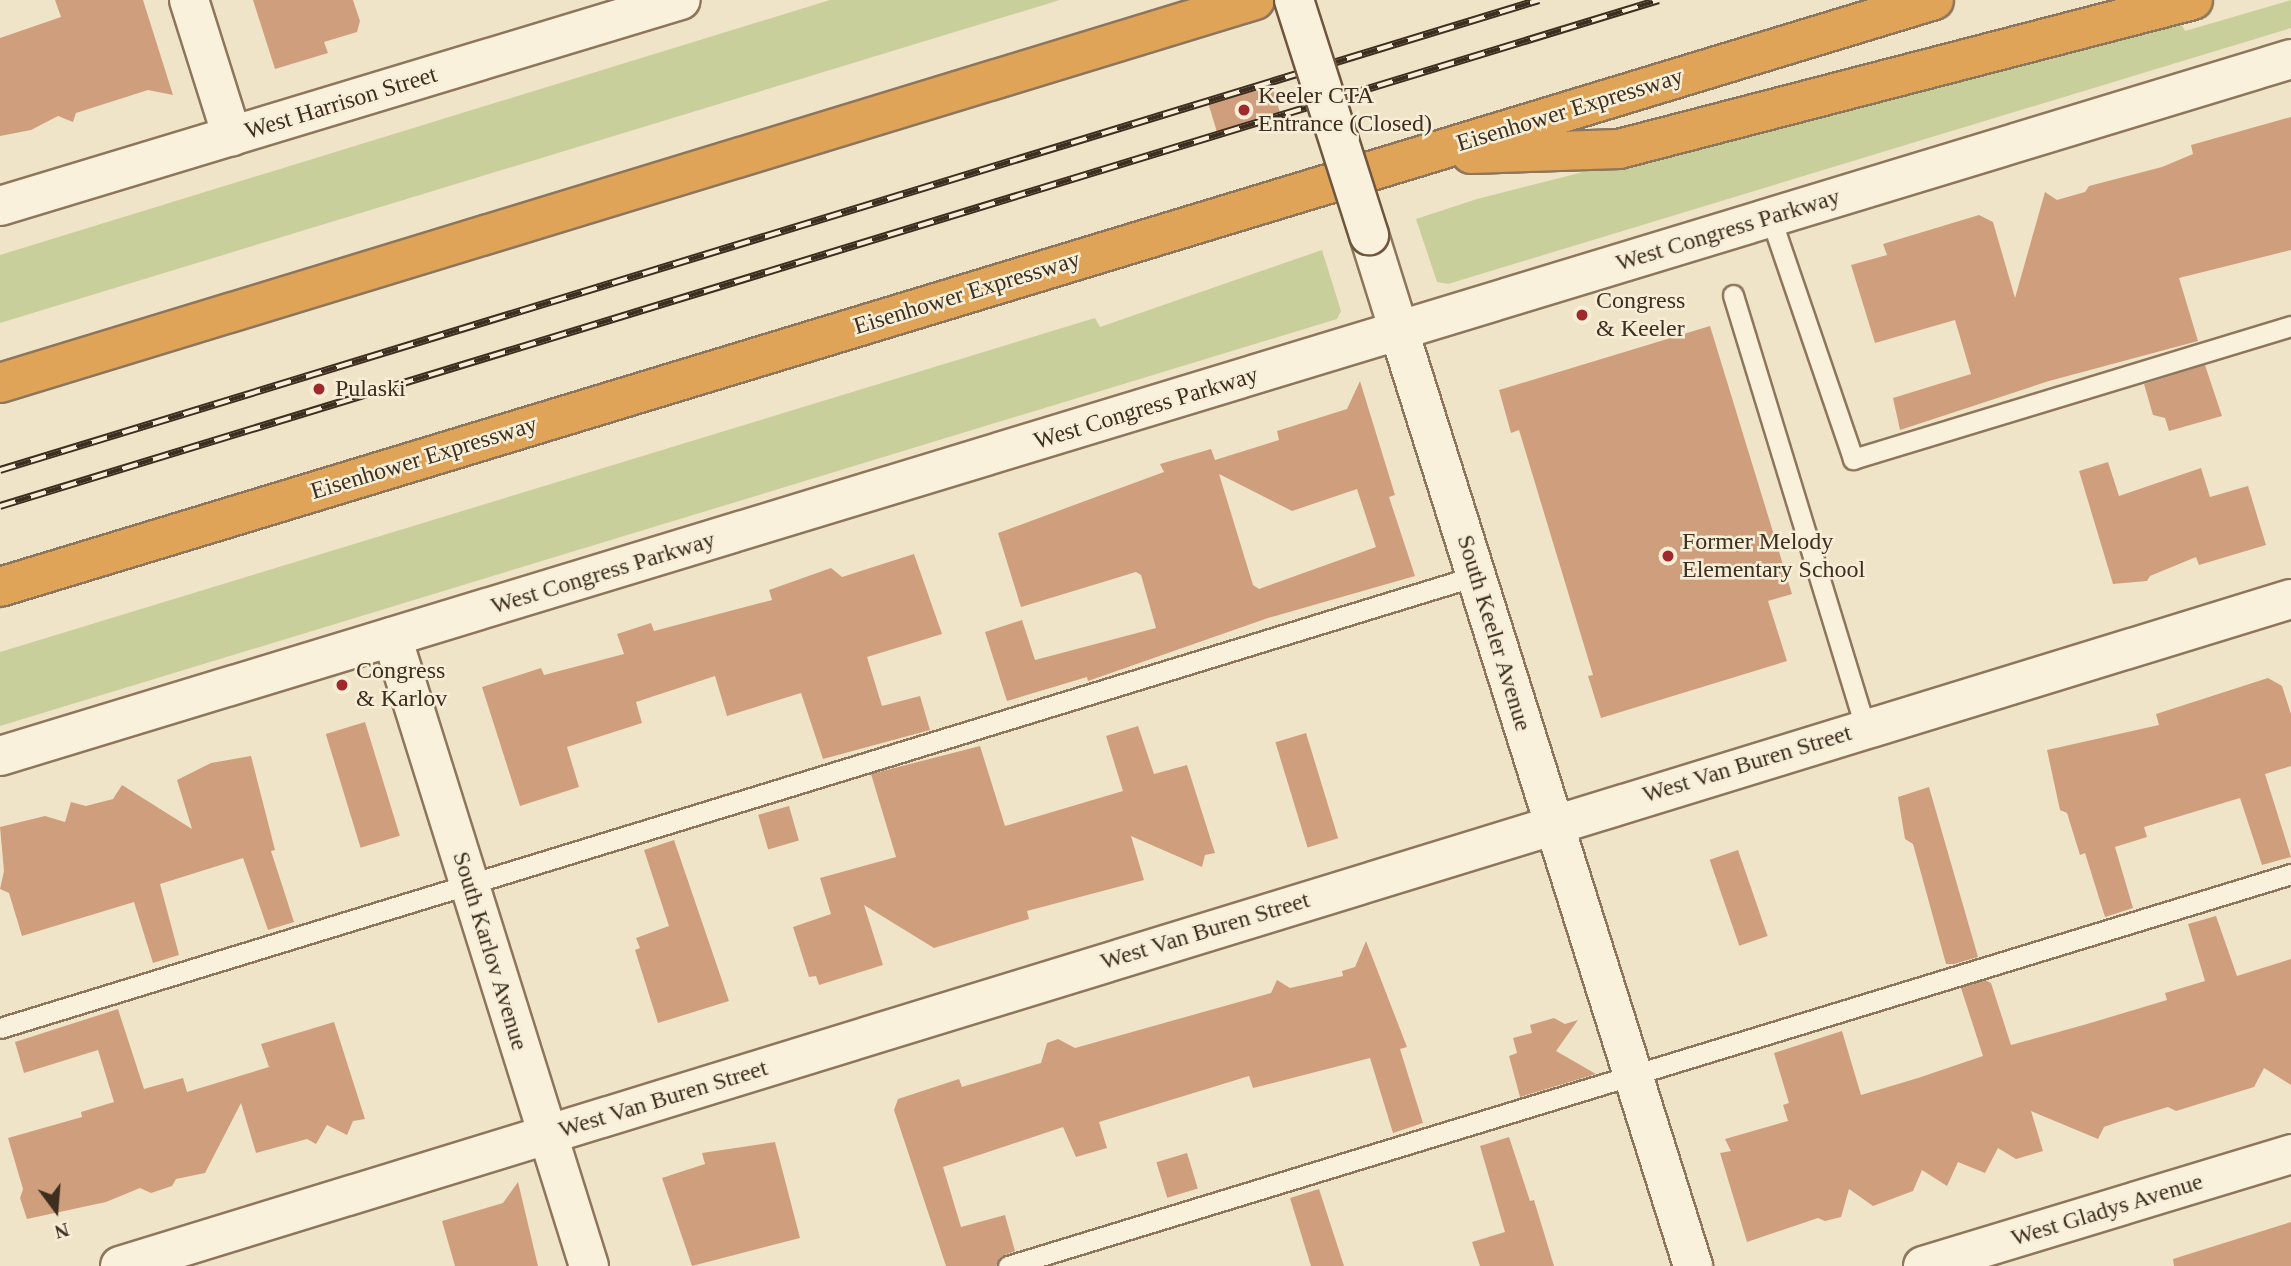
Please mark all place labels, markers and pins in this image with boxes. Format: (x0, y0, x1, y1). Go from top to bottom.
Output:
place label: Keeler CTA Entrance (Closed) (1258, 82, 1432, 138)
marker: Keeler CTA Entrance (Closed) (1236, 102, 1252, 118)
place label: Congress & Keeler (1596, 287, 1685, 343)
marker: Congress & Keeler (1574, 307, 1590, 323)
place label: Pulaski (335, 375, 406, 403)
marker: Pulaski (309, 379, 329, 399)
place label: Former Melody Elementary School (1682, 528, 1865, 584)
marker: Former Melody Elementary School (1660, 548, 1676, 564)
place label: Congress & Karlov (356, 657, 447, 713)
marker: Congress & Karlov (334, 677, 350, 693)

